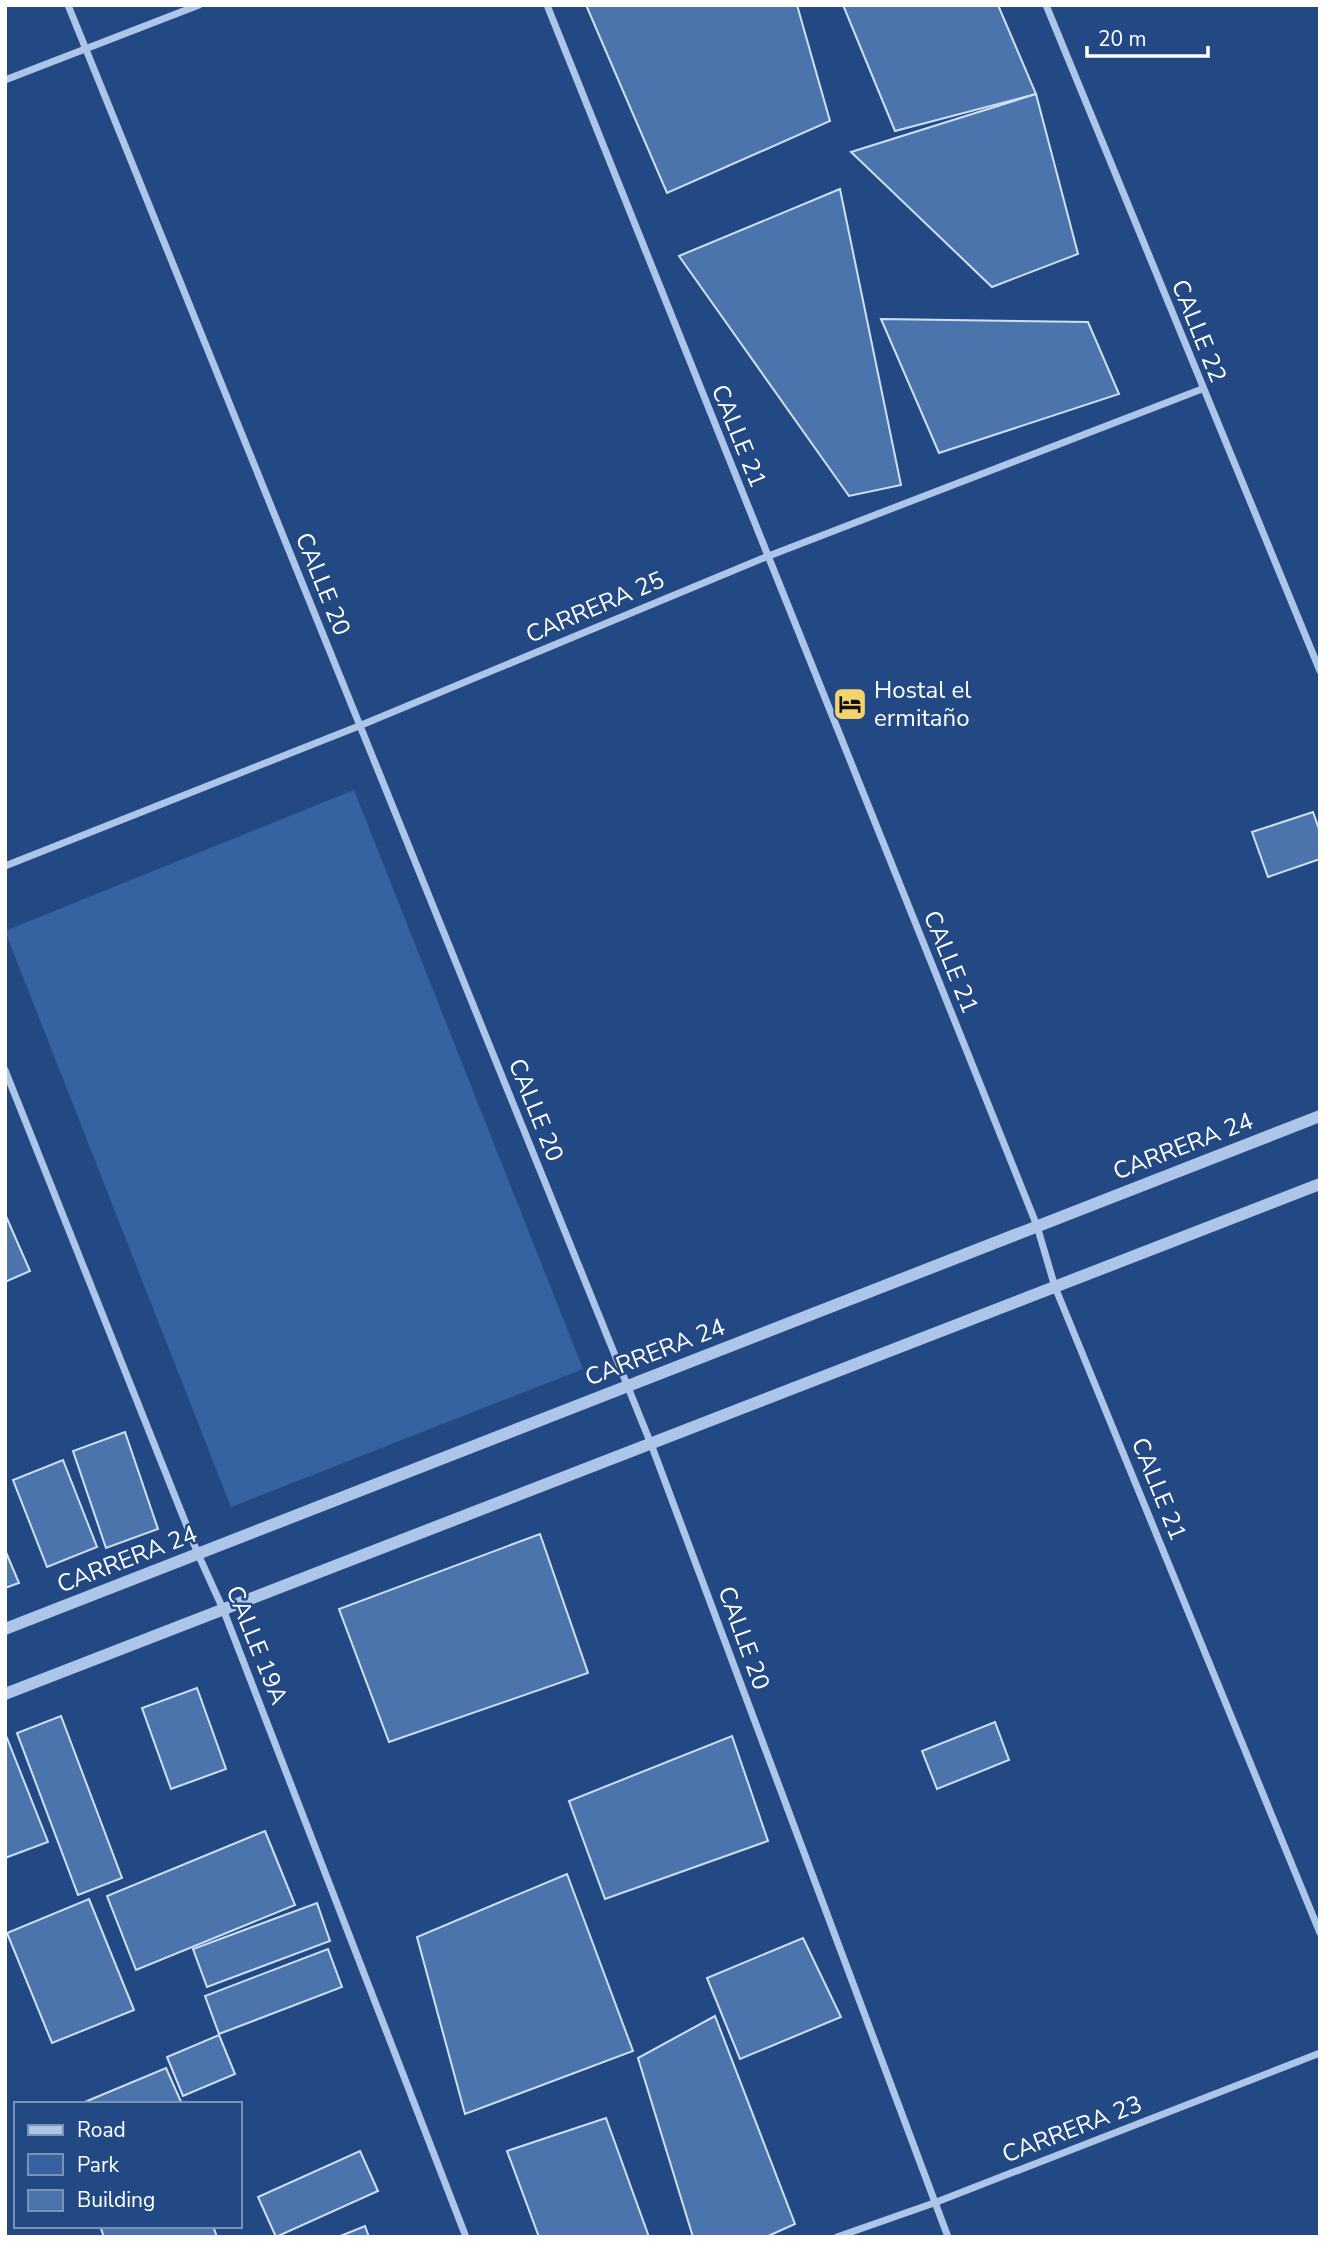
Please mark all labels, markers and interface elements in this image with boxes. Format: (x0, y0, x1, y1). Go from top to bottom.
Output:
scale bar (1087, 14, 1208, 58)
text: 20 m (1098, 25, 1147, 53)
street label: CALLE 22 (1164, 275, 1234, 387)
street label: CALLE 21 (704, 380, 774, 492)
street label: CALLE 20 (288, 528, 358, 640)
street label: CARRERA 25 (521, 563, 669, 651)
place label: Hostal el ermitaño (874, 674, 971, 734)
hotel icon: Hostal el ermitaño (831, 685, 869, 723)
street label: CALLE 21 (916, 906, 986, 1018)
street label: CALLE 20 (501, 1054, 571, 1166)
street label: CARRERA 24 (1108, 1105, 1258, 1187)
street label: CARRERA 24 (580, 1311, 730, 1393)
street label: CALLE 21 (1124, 1433, 1194, 1545)
street label: CARRERA 24 (52, 1518, 202, 1600)
street label: CALLE 19A (219, 1581, 296, 1710)
street label: CALLE 20 (710, 1582, 778, 1694)
street label: CARRERA 23 (997, 2088, 1147, 2170)
legend (14, 2102, 242, 2228)
text: Road (77, 2116, 126, 2144)
text: Park (77, 2151, 119, 2179)
text: Building (77, 2186, 155, 2214)

